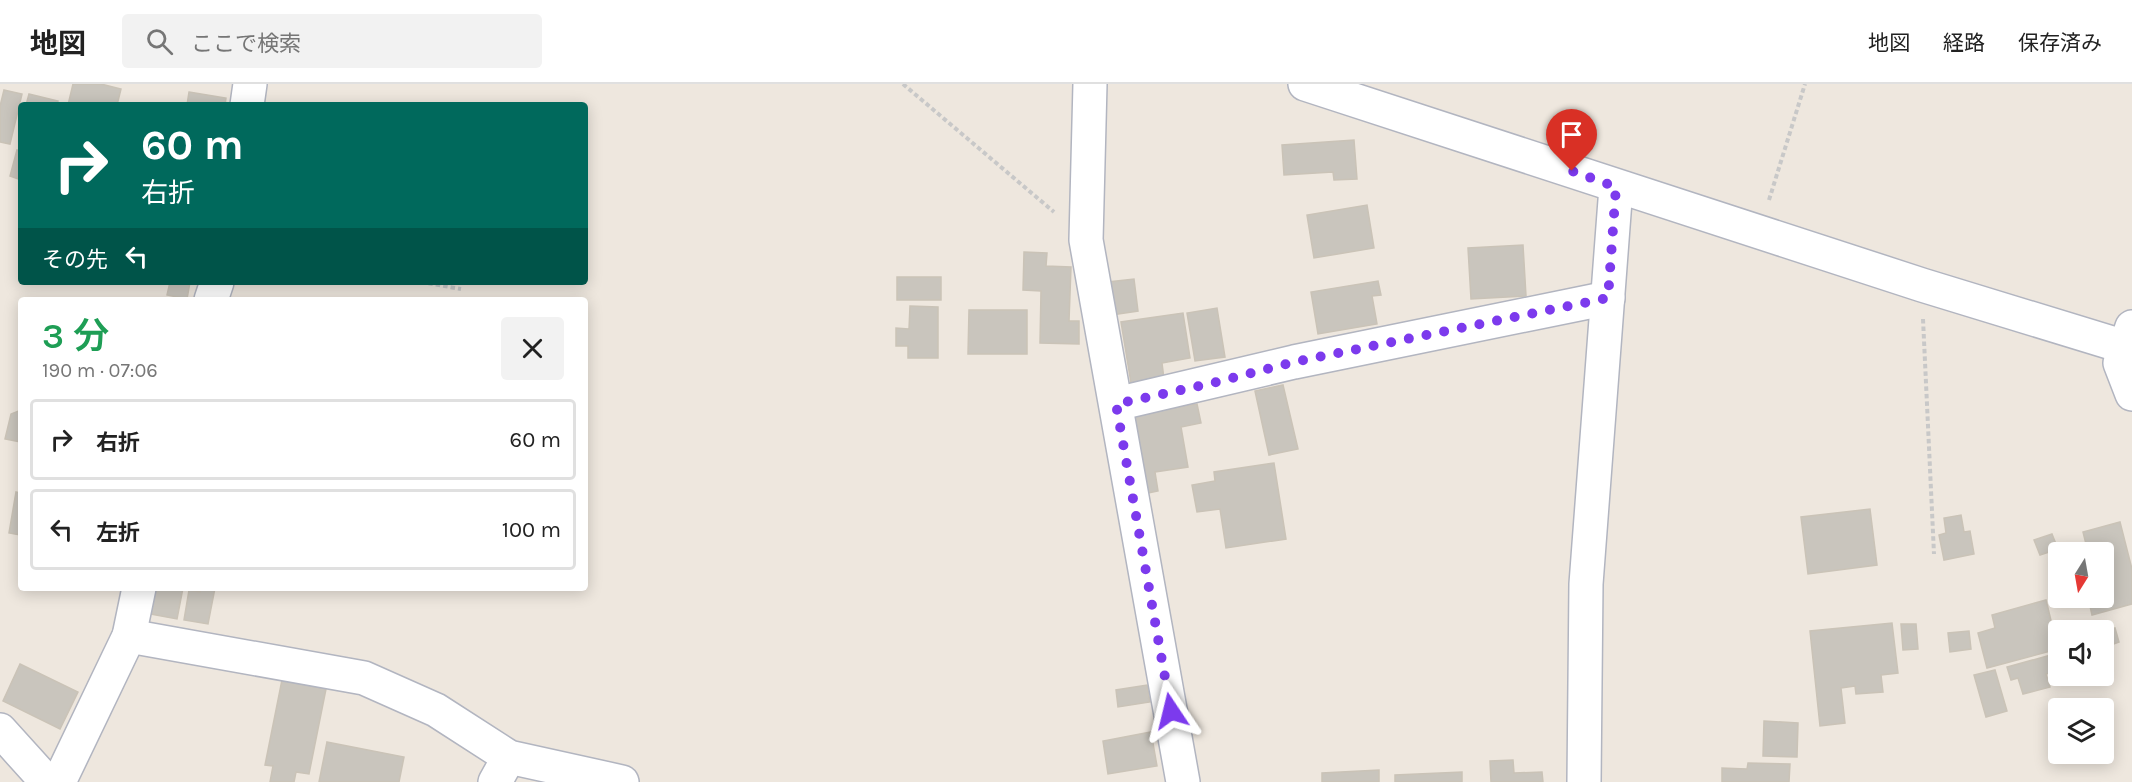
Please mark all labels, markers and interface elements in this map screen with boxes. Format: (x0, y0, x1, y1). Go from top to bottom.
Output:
search box (122, 14, 542, 68)
icon: search (143, 25, 176, 58)
text: 地図 (30, 27, 86, 60)
text: ここで検索 (191, 31, 301, 57)
text: 地図 (1868, 31, 1910, 55)
text: 経路 (1943, 31, 1985, 55)
text: 保存済み (2018, 31, 2102, 55)
pin (1546, 109, 1597, 171)
icon: arrive (1555, 118, 1588, 151)
text: 60 m (141, 120, 244, 170)
icon: right (42, 126, 120, 204)
text: 右折 (141, 177, 195, 209)
icon: left (120, 240, 153, 273)
text: その先 (42, 247, 108, 273)
text: 3 分 (42, 315, 109, 357)
button: close (501, 317, 564, 380)
text: 190 m · 07:06 (42, 359, 158, 382)
icon: right (45, 423, 78, 456)
text: 60 m (510, 427, 561, 453)
text: 右折 (96, 430, 140, 456)
icon: left (45, 513, 78, 546)
text: 100 m (502, 517, 561, 543)
text: 左折 (96, 520, 140, 546)
north arrow (2048, 542, 2114, 608)
map controls (2048, 542, 2114, 764)
button: sound (2048, 620, 2114, 686)
position arrow (1139, 679, 1203, 743)
button: layers (2048, 698, 2114, 764)

